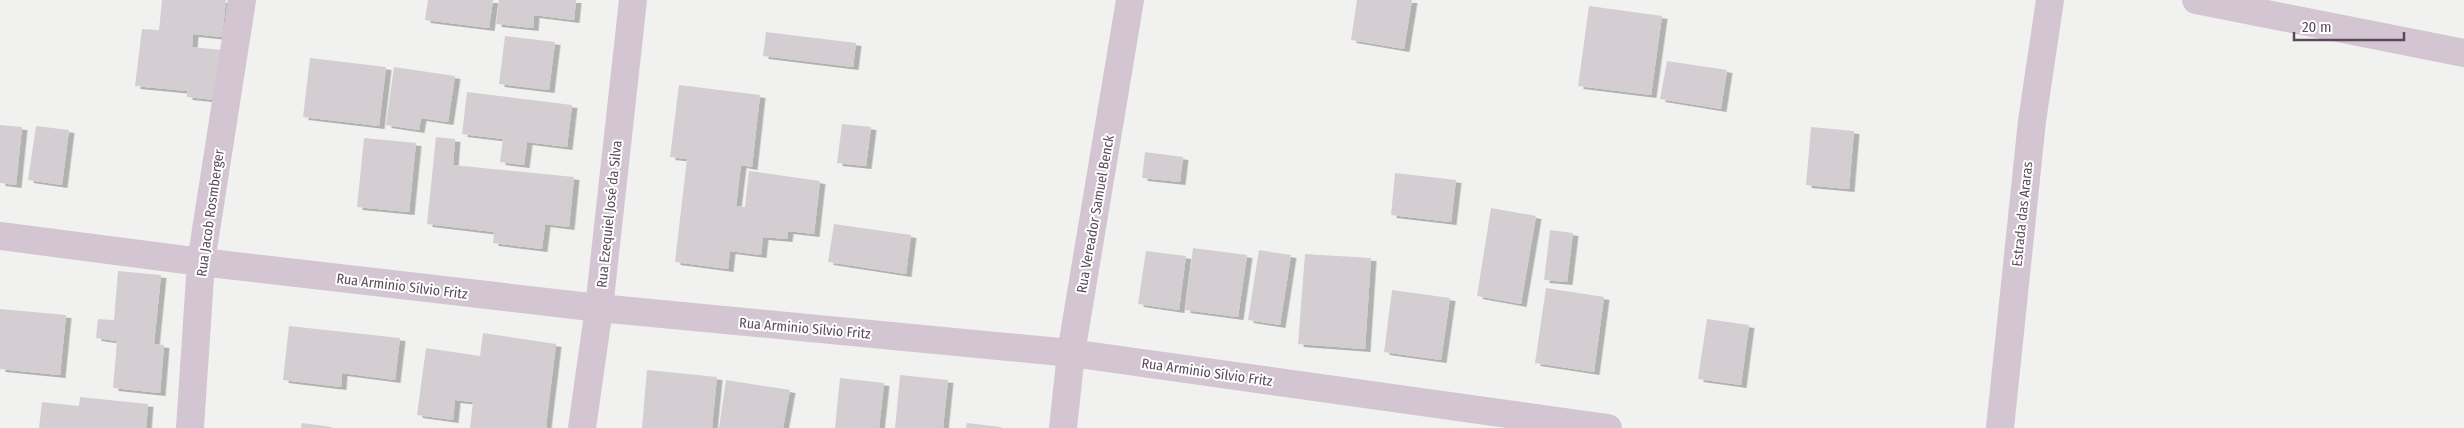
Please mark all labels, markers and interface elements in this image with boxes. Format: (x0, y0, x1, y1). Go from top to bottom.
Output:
scale bar (2294, 10, 2404, 42)
text: 20 m (2302, 18, 2332, 36)
street label: Rua Vereador Samuel Benck (1073, 133, 1118, 294)
street label: Rua Ezequiel José da Silva (593, 139, 626, 289)
street label: Rua Jacob Rosmberger (193, 148, 228, 278)
street label: Estrada das Araras (2009, 161, 2036, 267)
street label: Rua Arminio Sílvio Fritz (335, 270, 469, 303)
street label: Rua Arminio Sílvio Fritz (738, 314, 872, 343)
street label: Rua Arminio Sílvio Fritz (1140, 355, 1274, 390)

